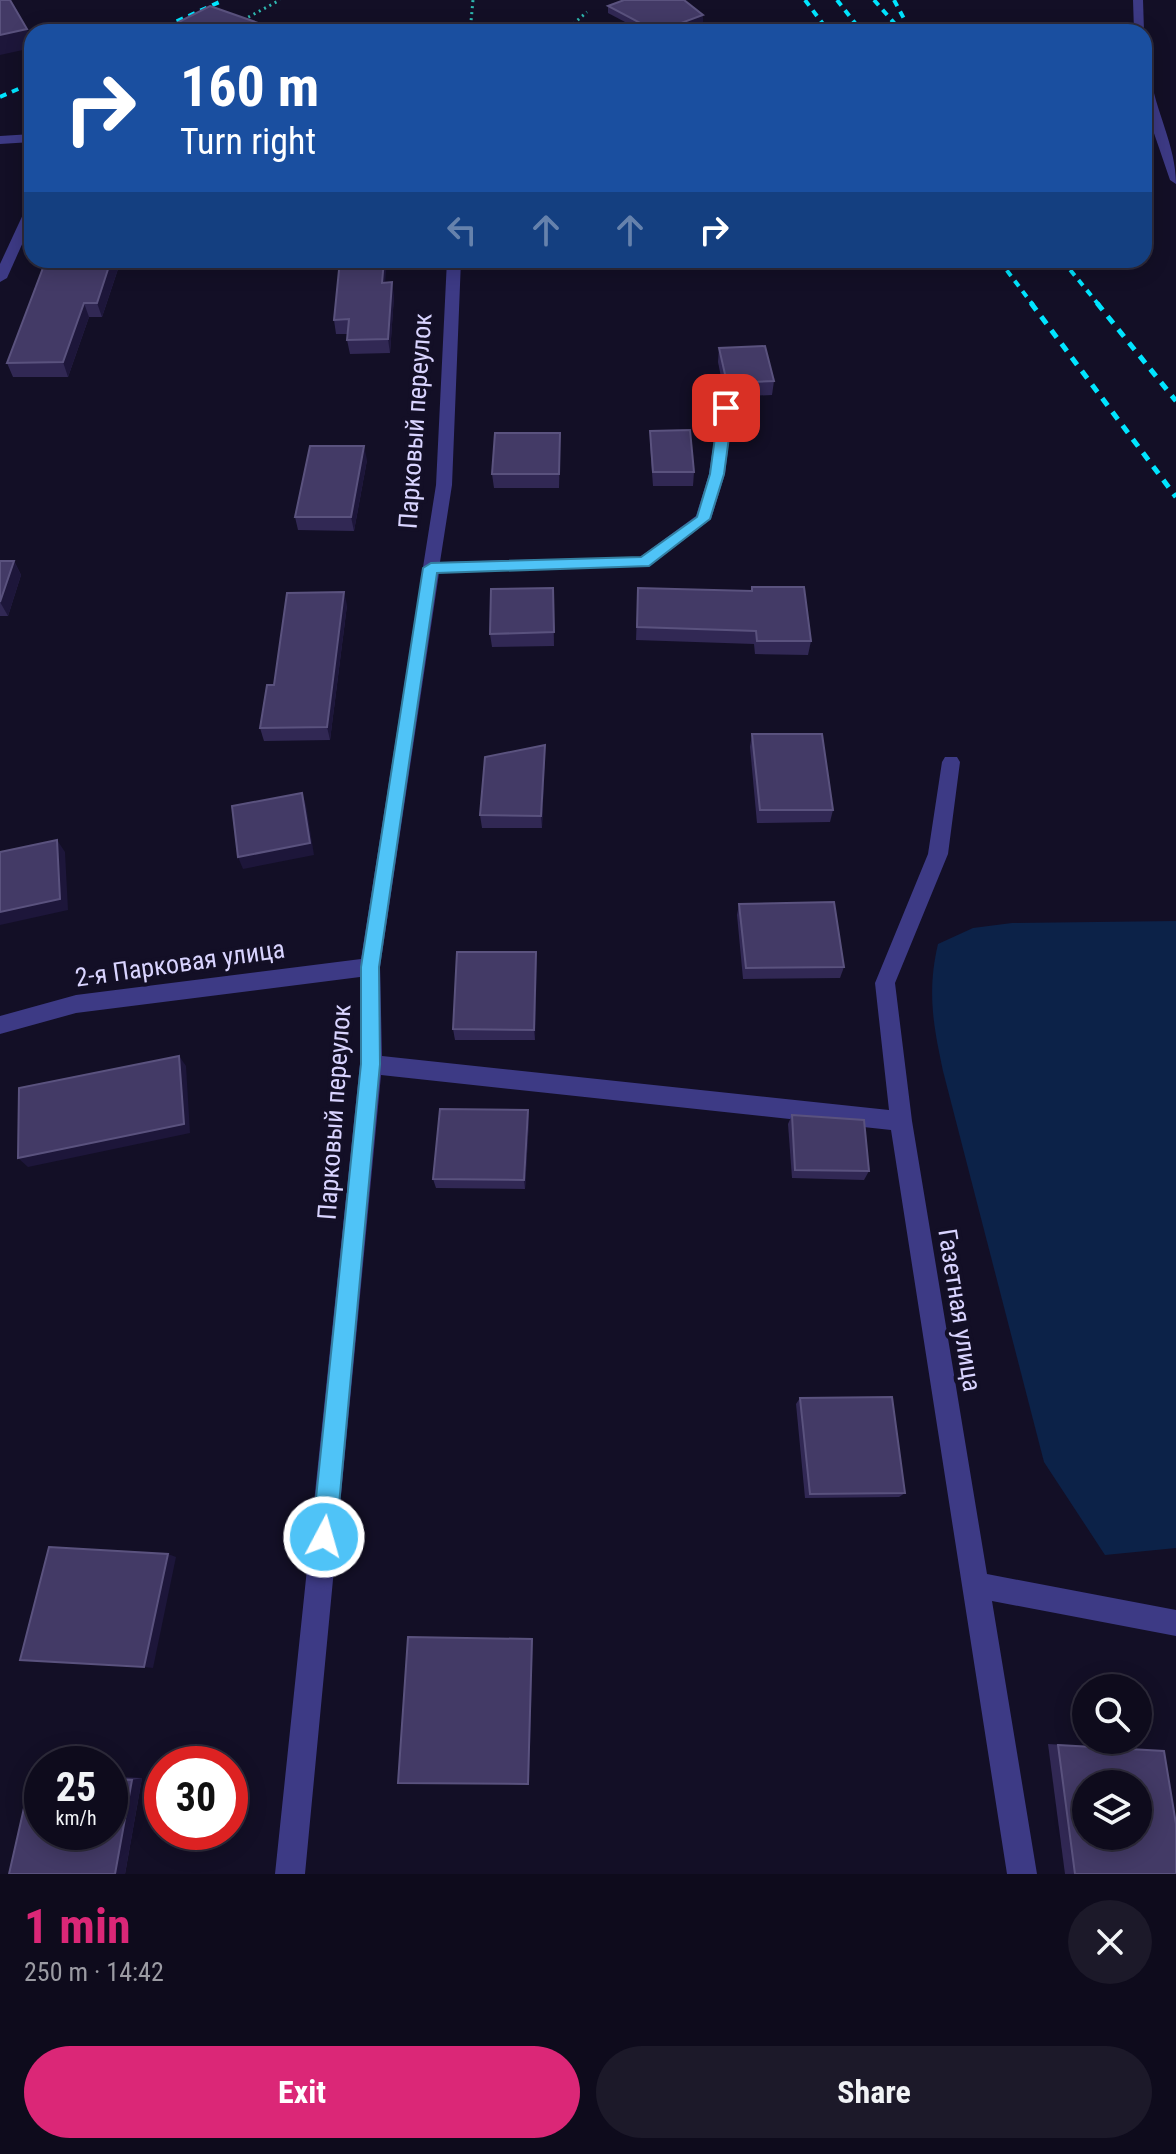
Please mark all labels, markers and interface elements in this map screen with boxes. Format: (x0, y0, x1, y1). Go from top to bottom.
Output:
text: 160 m (180, 54, 319, 120)
icon: right (48, 56, 152, 160)
text: Turn right (180, 121, 316, 163)
icon: left (440, 208, 484, 252)
icon: ahead (524, 208, 568, 252)
icon: ahead (608, 208, 652, 252)
icon: right (692, 208, 736, 252)
street label: Парковый переулок (393, 312, 438, 530)
pin (692, 374, 760, 442)
icon: arrive (704, 386, 748, 430)
street label: 2-я Парковая улица (73, 933, 287, 993)
street label: Парковый переулок (312, 1003, 357, 1221)
street label: Газетная улица (932, 1227, 988, 1393)
position arrow (282, 1495, 366, 1579)
map controls (1072, 1674, 1152, 1850)
button: search (1072, 1674, 1152, 1754)
speed limit sign: 30 (144, 1746, 248, 1850)
text: 25 (56, 1764, 96, 1811)
button: layers (1072, 1770, 1152, 1850)
text: km/h (55, 1806, 97, 1830)
text: 1 min (24, 1898, 131, 1955)
button: close (1068, 1900, 1152, 1984)
text: 250 m · 14:42 (24, 1957, 164, 1987)
button: Exit (24, 2046, 580, 2138)
button: Share (596, 2046, 1152, 2138)

